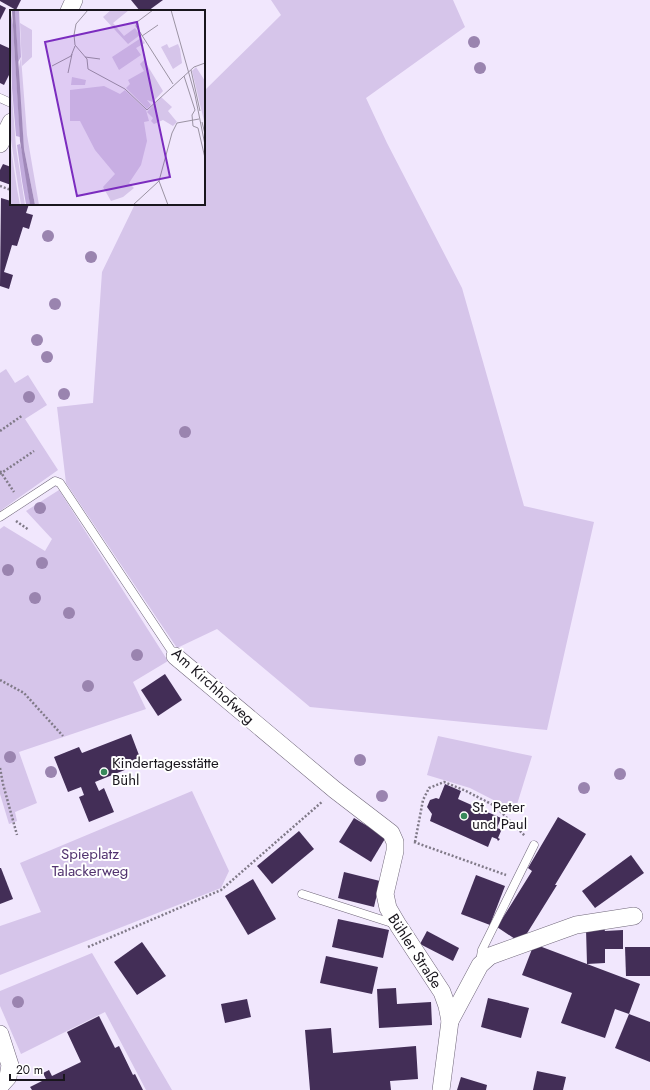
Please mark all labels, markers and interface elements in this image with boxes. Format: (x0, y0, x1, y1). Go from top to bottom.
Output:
inset map (10, 10, 205, 205)
street label: Am Kirchhofweg (167, 643, 259, 729)
place label: Kindertagesstätte Bühl (112, 752, 219, 791)
marker: Kindertagesstätte Bühl (99, 767, 109, 777)
place label: St. Peter und Paul (472, 796, 527, 835)
marker: St. Peter und Paul (459, 811, 469, 821)
park label: Spieplatz Talackerweg (52, 843, 128, 882)
street label: Bühler Straße (383, 909, 448, 993)
scale bar (10, 1056, 64, 1082)
text: 20 m (16, 1061, 43, 1079)

